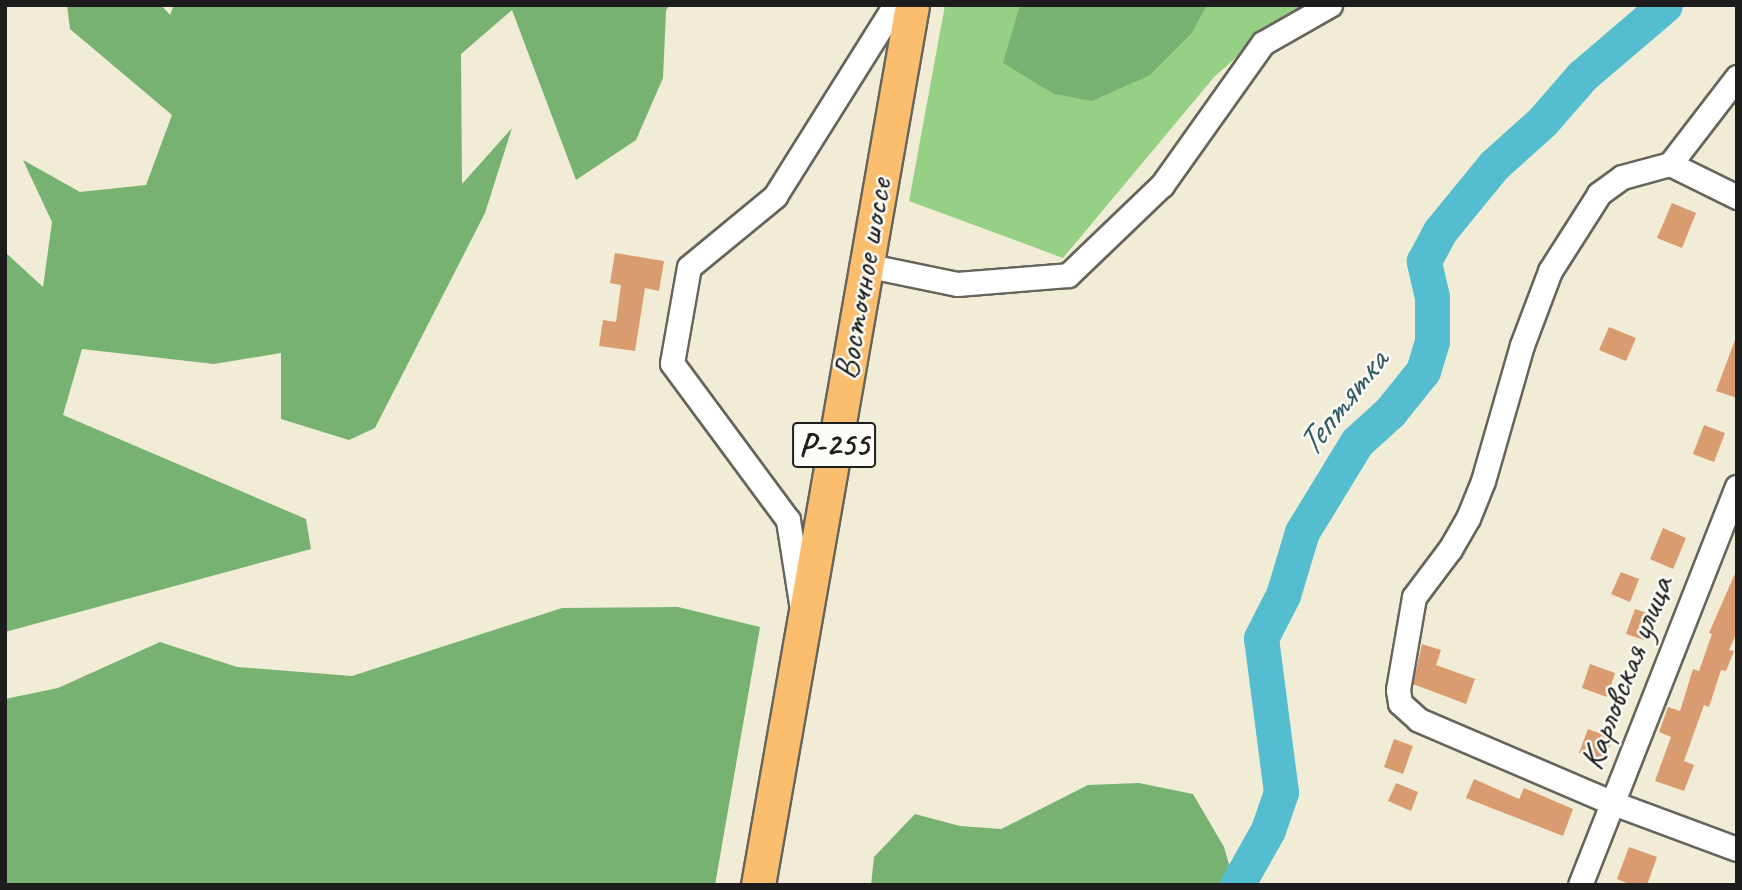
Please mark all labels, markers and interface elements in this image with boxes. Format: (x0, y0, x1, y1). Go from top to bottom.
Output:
street label: Восточное шоссе (825, 175, 901, 383)
water label: Тептятка (1287, 341, 1397, 465)
road number: Р-255 (792, 416, 876, 474)
street label: Карловская улица (1570, 570, 1682, 776)

